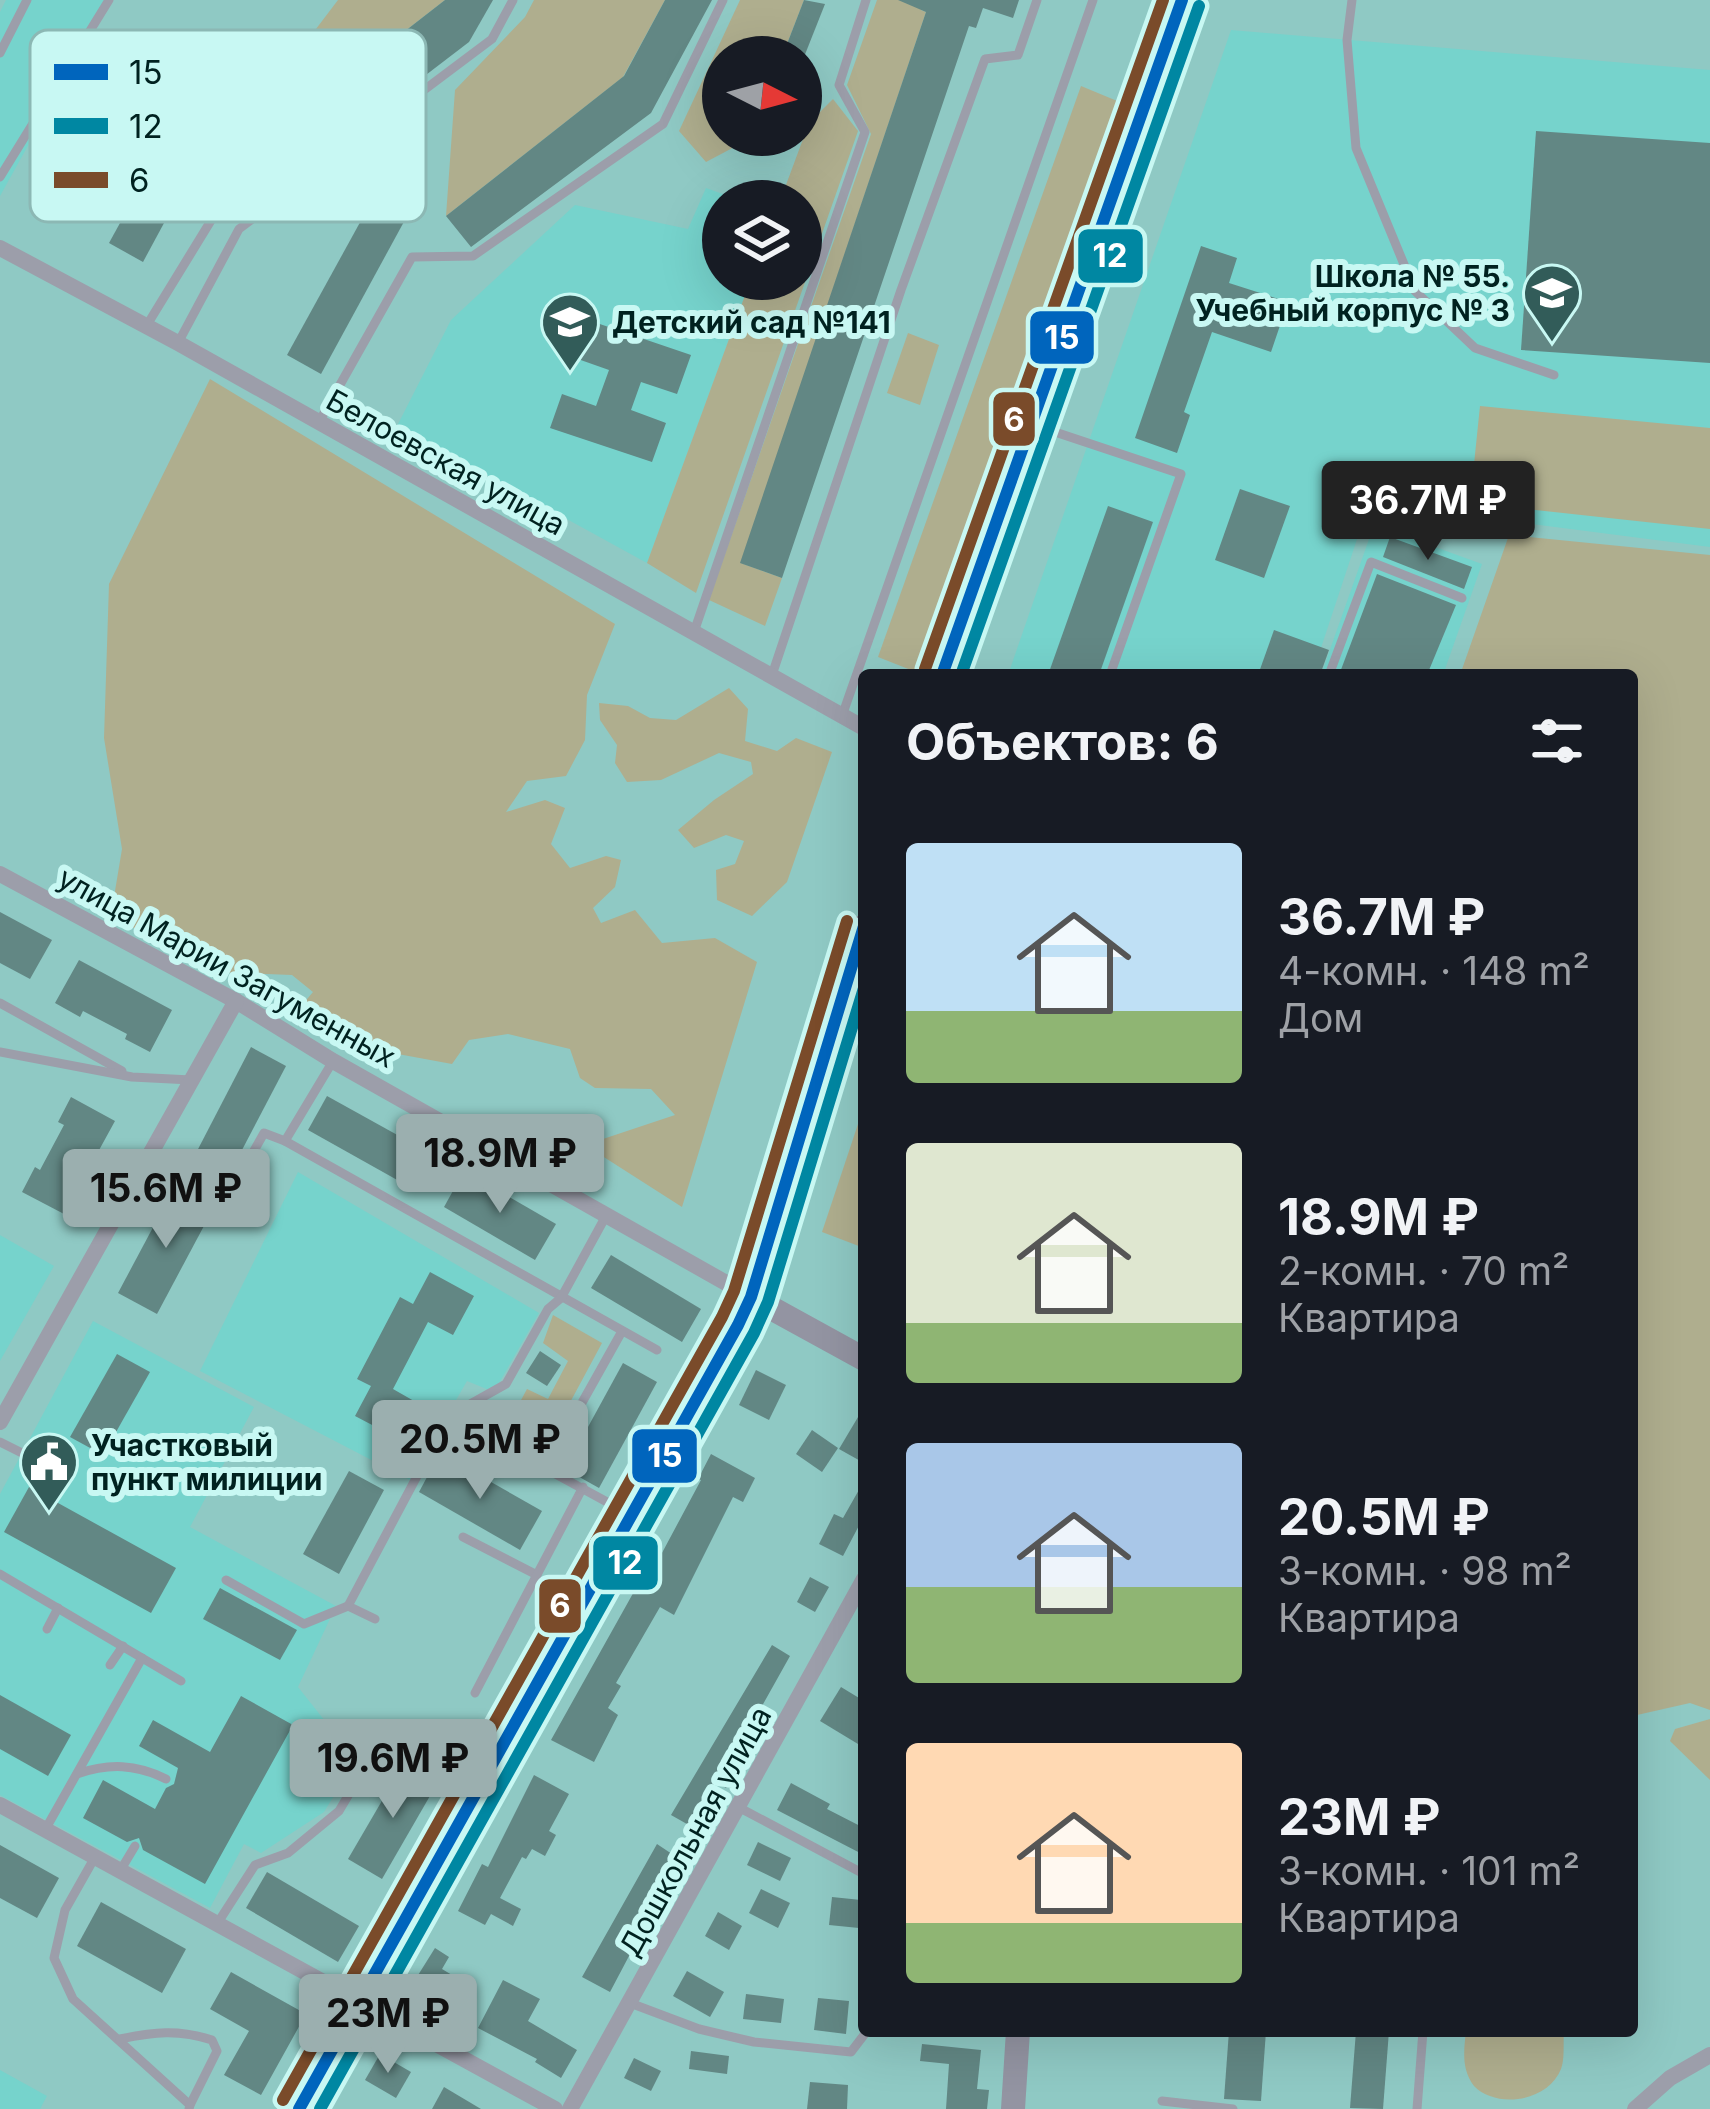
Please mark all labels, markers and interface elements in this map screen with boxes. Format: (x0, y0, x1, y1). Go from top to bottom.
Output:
legend (30, 30, 426, 222)
north arrow (702, 36, 822, 156)
map controls (702, 36, 822, 300)
text: 15 (129, 52, 162, 92)
text: 12 (129, 106, 163, 146)
text: 6 (129, 160, 149, 200)
button: layers (702, 180, 822, 300)
line badge: 12 (1076, 227, 1145, 285)
text: 12 (1092, 235, 1128, 275)
place label: Школа № 55. Учебный корпус № 3 (1196, 258, 1510, 328)
school or university icon: Школа № 55. Учебный корпус № 3 (1521, 262, 1583, 344)
school or university icon: Детский сад №141 (539, 291, 601, 373)
place label: Детский сад №141 (612, 304, 891, 340)
line badge: 15 (1028, 309, 1096, 366)
text: 15 (1044, 317, 1080, 357)
street label: Белоевская улица (320, 382, 572, 542)
line badge: 6 (991, 390, 1037, 448)
text: 6 (1003, 399, 1025, 439)
pin: 36.7M ₽ (1317, 461, 1539, 563)
text: 36.7M ₽ (1349, 476, 1507, 523)
icon: filters (1524, 708, 1590, 774)
text: Объектов: 6 (906, 711, 1219, 772)
street label: улица Марии Загуменных (52, 859, 402, 1075)
text: 36.7M ₽ (1278, 886, 1485, 947)
icon: home (1002, 891, 1146, 1035)
text: 4-комн. · 148 m² (1278, 947, 1590, 994)
text: Дом (1278, 994, 1363, 1041)
pin: 18.9M ₽ (389, 1114, 611, 1216)
text: 18.9M ₽ (423, 1129, 577, 1176)
pin: 15.6M ₽ (55, 1149, 277, 1251)
text: 15.6M ₽ (90, 1164, 242, 1211)
text: 18.9M ₽ (1278, 1186, 1479, 1247)
icon: home (1002, 1191, 1146, 1335)
text: 2-комн. · 70 m² (1278, 1247, 1569, 1294)
text: Квартира (1278, 1294, 1460, 1341)
pin: 20.5M ₽ (369, 1400, 591, 1502)
text: 20.5M ₽ (399, 1415, 561, 1462)
place label: Участковый пункт милиции (91, 1427, 322, 1497)
line badge: 15 (630, 1427, 699, 1485)
public building icon: Участковый пункт милиции (18, 1431, 80, 1513)
text: 15 (647, 1435, 683, 1475)
text: 20.5M ₽ (1278, 1486, 1490, 1547)
icon: home (1002, 1491, 1146, 1635)
line badge: 12 (591, 1534, 660, 1592)
text: 12 (607, 1542, 643, 1582)
text: 3-комн. · 98 m² (1278, 1547, 1572, 1594)
line badge: 6 (537, 1577, 583, 1635)
text: 6 (549, 1585, 571, 1625)
text: Квартира (1278, 1594, 1460, 1641)
street label: Дошкольная улица (611, 1700, 779, 1962)
pin: 19.6M ₽ (282, 1719, 504, 1821)
text: 19.6M ₽ (317, 1734, 469, 1781)
text: 23M ₽ (1278, 1786, 1440, 1847)
icon: home (1002, 1791, 1146, 1935)
text: 3-комн. · 101 m² (1278, 1847, 1580, 1894)
text: Квартира (1278, 1894, 1460, 1941)
pin: 23M ₽ (304, 1974, 472, 2076)
text: 23M ₽ (326, 1989, 450, 2036)

